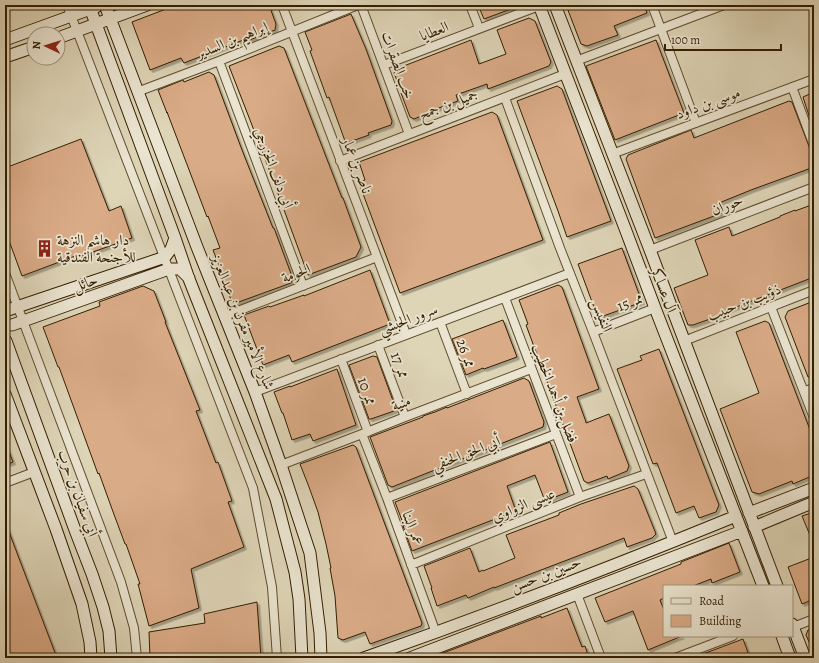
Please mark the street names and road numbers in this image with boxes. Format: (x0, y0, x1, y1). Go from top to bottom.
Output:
street label: إبراهيم بن السدير (191, 16, 274, 69)
street label: العطايا (417, 16, 451, 46)
street label: خب الصقرات (377, 28, 419, 102)
street label: موسى بن داود (673, 82, 743, 125)
street label: جميل بن جمح (415, 84, 482, 128)
street label: أبي دلف الخزرجي (248, 124, 300, 213)
street label: ناصر بن عمار (336, 132, 377, 197)
street label: حوران (708, 190, 746, 220)
street label: شارع الأمير مقرن بن عبدالعزيز (203, 249, 280, 394)
street label: الحومة (279, 258, 313, 288)
street label: آل عساكر (646, 263, 682, 317)
street label: حائل (70, 269, 101, 298)
street label: ذؤيب بن حبيب (704, 279, 784, 325)
street label: ممر 15 (614, 288, 646, 316)
street label: النفيس (586, 295, 618, 335)
street label: سرور الحبشي (376, 299, 442, 343)
street label: ممر 26 (452, 336, 480, 370)
street label: فضل بن أحمد الخطيب (526, 340, 584, 446)
street label: ممر 17 (386, 349, 414, 381)
street label: ممر 10 (353, 374, 381, 408)
street label: منية (389, 390, 413, 416)
street label: أبي الحق الحنفي (428, 430, 505, 479)
street label: أبي سفيان بن حرب (51, 446, 104, 541)
street label: عيسى الزواوي (488, 483, 559, 529)
street label: عمر البنا (397, 508, 429, 548)
street label: حسين بن حسن (508, 551, 584, 597)

